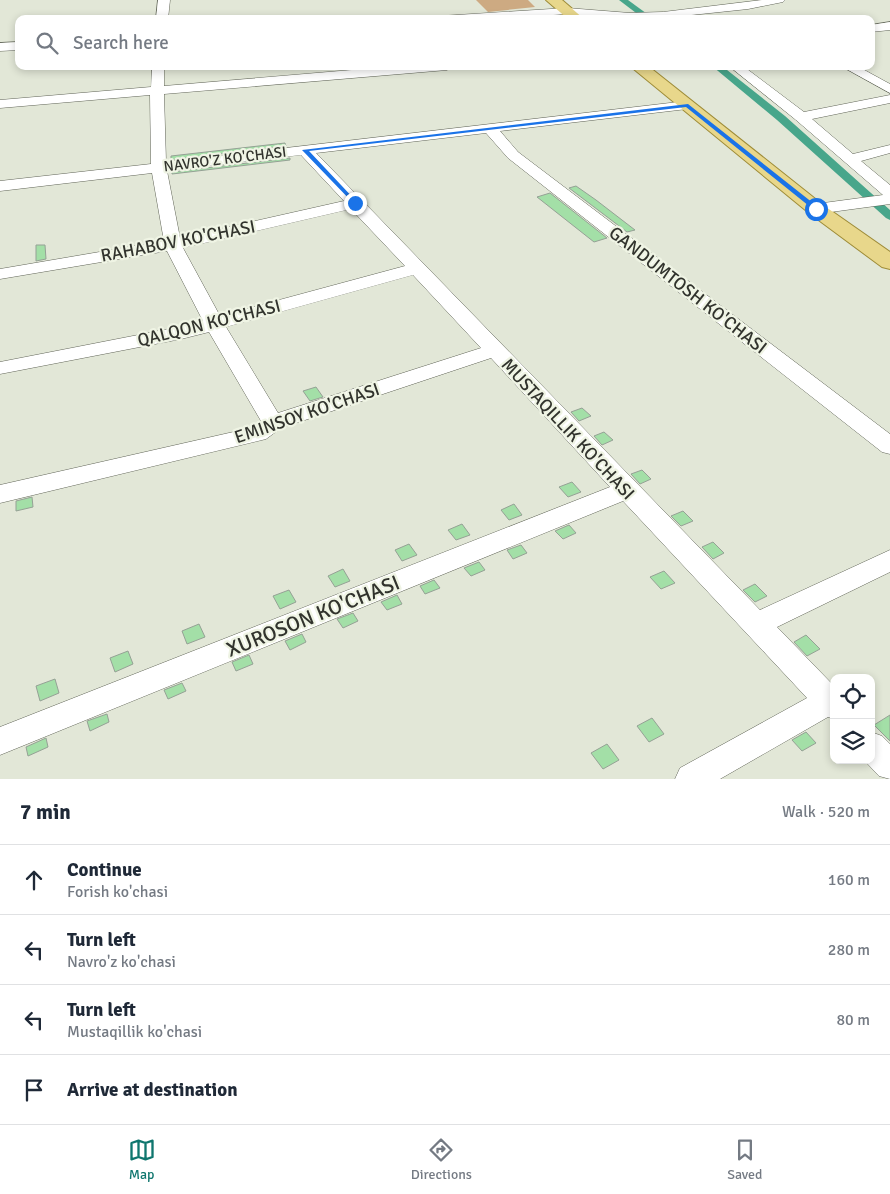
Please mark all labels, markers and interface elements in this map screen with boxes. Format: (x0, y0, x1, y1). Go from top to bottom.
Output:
search box (15, 15, 875, 70)
icon: search (33, 29, 61, 57)
text: Search here (73, 31, 169, 55)
street label: NAVRO'Z KO'CHASI (163, 143, 287, 175)
route end (344, 192, 367, 215)
route start (805, 198, 828, 221)
street label: RAHABOV KO'CHASI (99, 215, 257, 267)
street label: GANDUMTOSH KO'CHASI (605, 221, 771, 359)
street label: QALQON KO'CHASI (135, 295, 283, 351)
street label: MUSTAQILLIK KO'CHASI (497, 354, 639, 504)
street label: EMINSOY KO'CHASI (232, 378, 382, 448)
street label: XUROSON KO'CHASI (223, 569, 403, 663)
map controls (830, 674, 875, 764)
button: locate (830, 674, 875, 719)
button: layers (830, 719, 875, 764)
text: 7 min (20, 799, 71, 825)
text: Walk · 520 m (782, 802, 870, 822)
text: Continue (67, 858, 142, 882)
icon: ahead (20, 866, 48, 894)
text: 160 m (828, 870, 870, 890)
text: Forish ko'chasi (67, 882, 168, 902)
text: Turn left (67, 928, 136, 952)
icon: left (20, 936, 48, 964)
text: 280 m (828, 940, 870, 960)
text: Navro'z ko'chasi (67, 952, 176, 972)
text: Turn left (67, 998, 136, 1022)
icon: left (20, 1006, 48, 1034)
text: 80 m (836, 1010, 870, 1030)
text: Mustaqillik ko'chasi (67, 1022, 202, 1042)
icon: arrive (20, 1076, 48, 1104)
text: Arrive at destination (67, 1078, 238, 1102)
tab: Map (128, 1136, 156, 1183)
tab: Directions (411, 1136, 472, 1183)
tab: Saved (727, 1136, 762, 1183)

